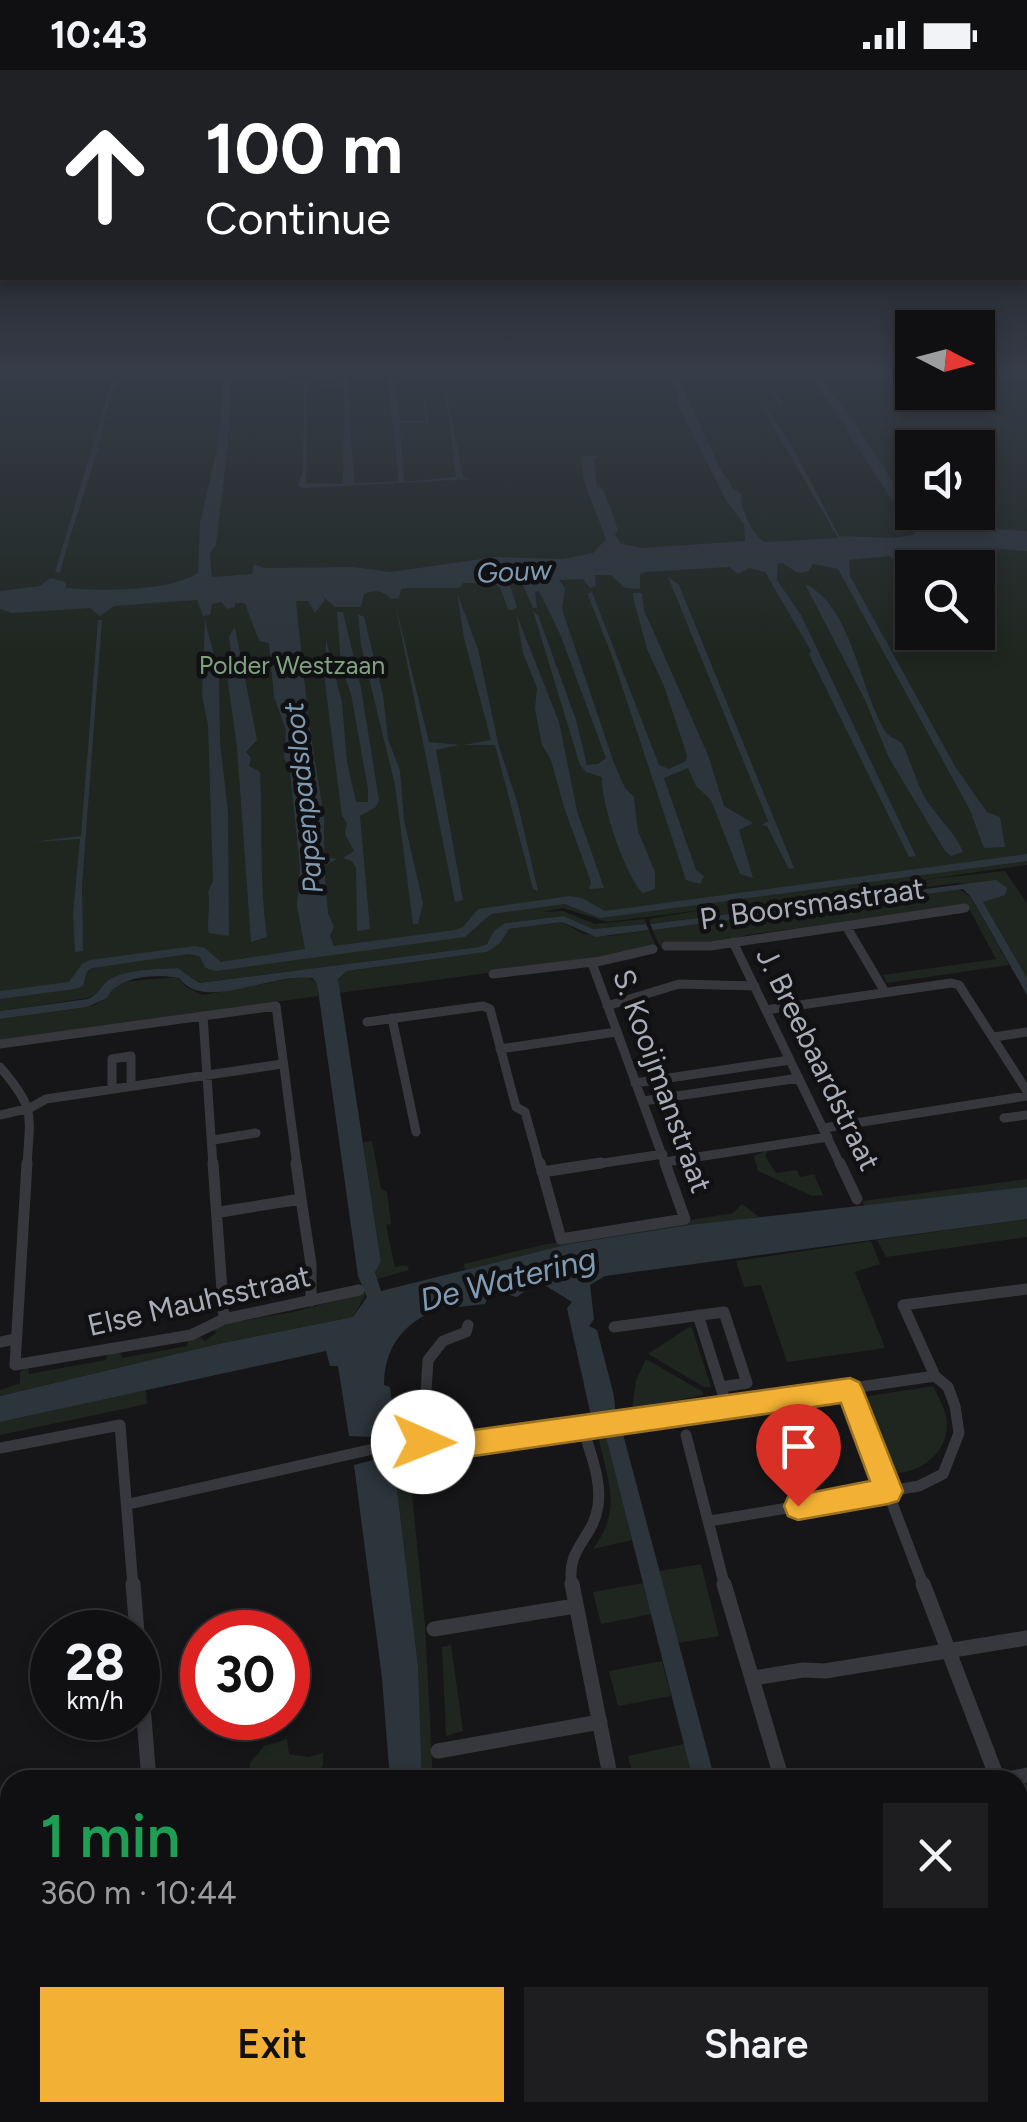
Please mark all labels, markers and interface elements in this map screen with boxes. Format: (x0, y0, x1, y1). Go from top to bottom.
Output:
text: 10:43 (50, 12, 147, 58)
text: 100 m (205, 106, 403, 191)
icon: ahead (40, 110, 170, 240)
text: Continue (205, 191, 391, 245)
north arrow (895, 310, 995, 410)
map controls (895, 310, 995, 650)
button: sound (895, 430, 995, 530)
button: search (895, 550, 995, 650)
water label: Gouw (476, 552, 553, 590)
park label: Polder Westzaan (199, 650, 385, 680)
water label: Papenpadsloot (276, 701, 330, 895)
street label: P. Boorsmastraat (697, 869, 927, 938)
street label: J. Breebaardstraat (748, 941, 888, 1176)
street label: S. Kooijmanstraat (605, 964, 720, 1198)
water label: De Watering (416, 1239, 600, 1319)
street label: Else Mauhsstraat (84, 1257, 314, 1344)
position arrow (371, 1390, 475, 1494)
pin (756, 1404, 841, 1507)
icon: arrive (771, 1419, 826, 1474)
speed limit sign: 30 (180, 1610, 310, 1740)
text: 28 (65, 1632, 125, 1693)
text: km/h (66, 1685, 124, 1715)
text: 1 min (40, 1800, 180, 1872)
button: close (883, 1803, 988, 1908)
text: 360 m · 10:44 (40, 1874, 237, 1912)
button: Exit (40, 1987, 504, 2102)
button: Share (524, 1987, 988, 2102)

